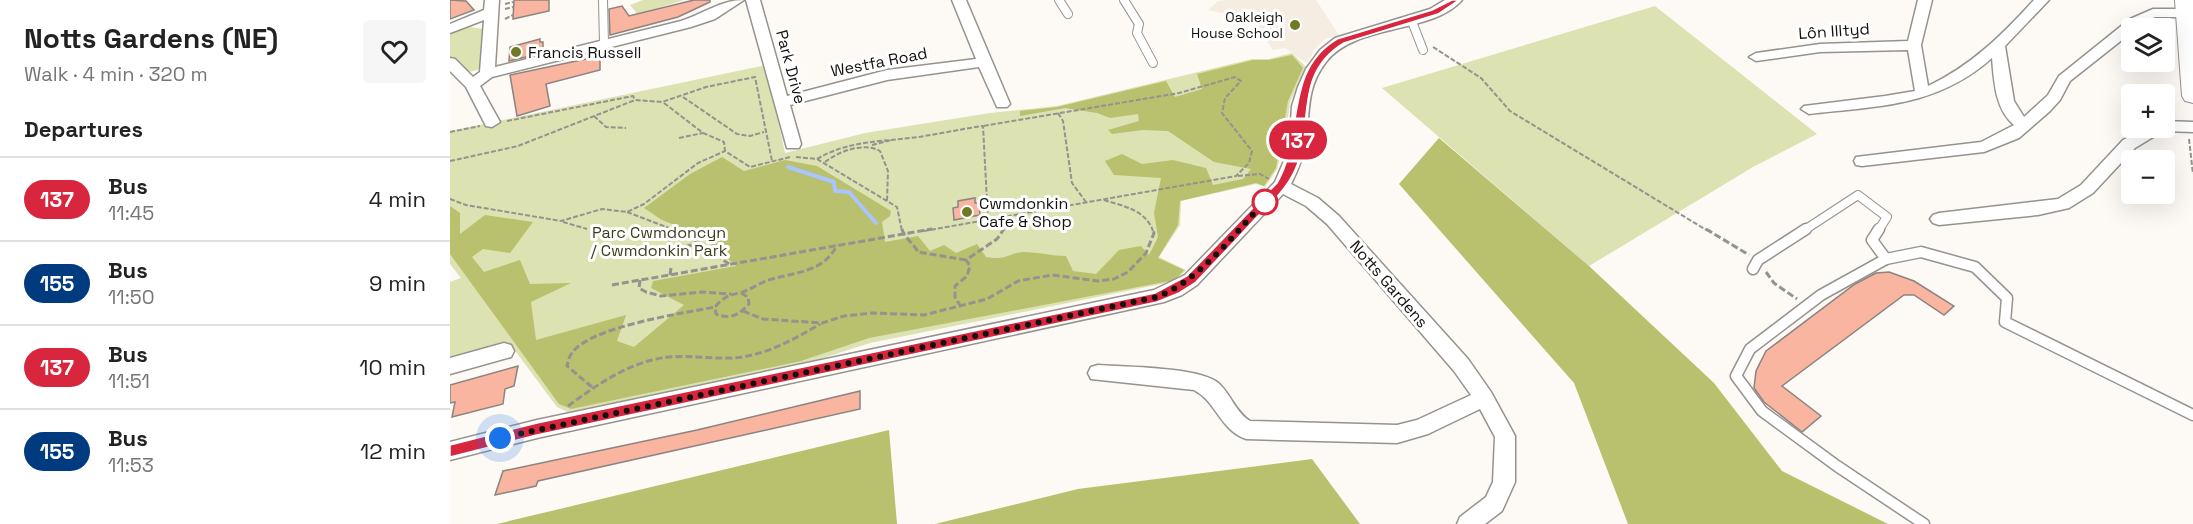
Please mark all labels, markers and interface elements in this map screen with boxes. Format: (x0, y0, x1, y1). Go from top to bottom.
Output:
place label: Oakleigh House School (1191, 8, 1283, 42)
marker: Oakleigh House School (1288, 18, 1302, 32)
street label: Lôn Illtyd (1798, 18, 1870, 44)
map controls (2121, 18, 2175, 204)
button: layers (2121, 18, 2175, 72)
text: Notts Gardens (NE) (24, 20, 278, 56)
button: heart (363, 20, 426, 83)
street label: Park Drive (771, 28, 811, 106)
place label: Francis Russell (528, 42, 642, 63)
street label: Westfa Road (829, 42, 929, 82)
marker: Francis Russell (509, 45, 523, 59)
text: Walk · 4 min · 320 m (24, 61, 208, 87)
button: + (2121, 84, 2175, 138)
text: Departures (24, 115, 143, 143)
line badge: 137 (1264, 120, 1332, 160)
text: 137 (1281, 127, 1315, 154)
button: − (2121, 150, 2175, 204)
text: Bus (108, 172, 148, 200)
text: 4 min (369, 185, 426, 213)
text: 137 (40, 186, 74, 213)
unlabelled marker (1252, 189, 1278, 215)
place label: Cwmdonkin Cafe & Shop (979, 193, 1072, 232)
text: 11:45 (108, 200, 154, 226)
marker: Cwmdonkin Cafe & Shop (960, 205, 974, 219)
park label: Parc Cwmdoncyn / Cwmdonkin Park (591, 222, 728, 261)
street label: Notts Gardens (1345, 236, 1433, 332)
text: Bus (108, 256, 148, 284)
text: 9 min (369, 269, 426, 297)
text: 155 (40, 270, 74, 297)
text: 11:50 (108, 284, 155, 310)
text: Bus (108, 340, 148, 368)
text: 10 min (359, 353, 426, 381)
text: 137 (40, 354, 74, 381)
text: 11:51 (108, 368, 150, 394)
your location (485, 423, 515, 453)
text: Bus (108, 424, 148, 452)
text: 12 min (360, 437, 426, 465)
text: 155 (40, 438, 74, 465)
text: 11:53 (108, 452, 154, 478)

